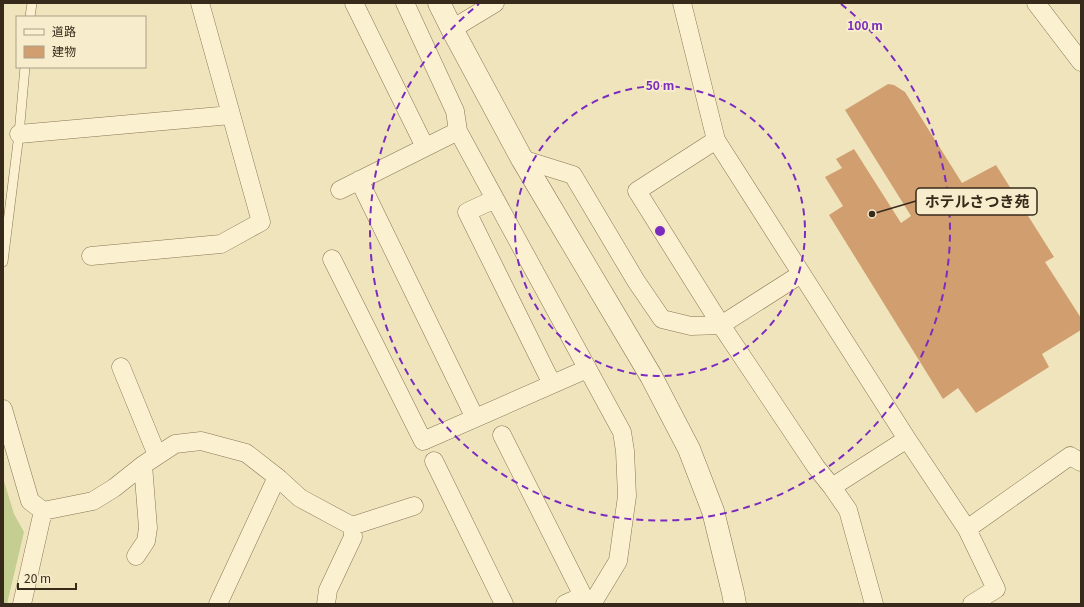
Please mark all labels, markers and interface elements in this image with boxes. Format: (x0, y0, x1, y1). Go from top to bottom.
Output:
legend (16, 16, 146, 68)
text: 100 m (847, 16, 883, 33)
text: 道路 (52, 22, 76, 39)
text: 建物 (52, 42, 76, 59)
text: 50 m (646, 76, 674, 93)
callout: ホテルさつき苑 (916, 188, 1037, 215)
text: ホテルさつき苑 (924, 190, 1030, 211)
centre of rings (653, 224, 667, 238)
scale bar (18, 565, 76, 591)
text: 20 m (24, 569, 51, 586)

